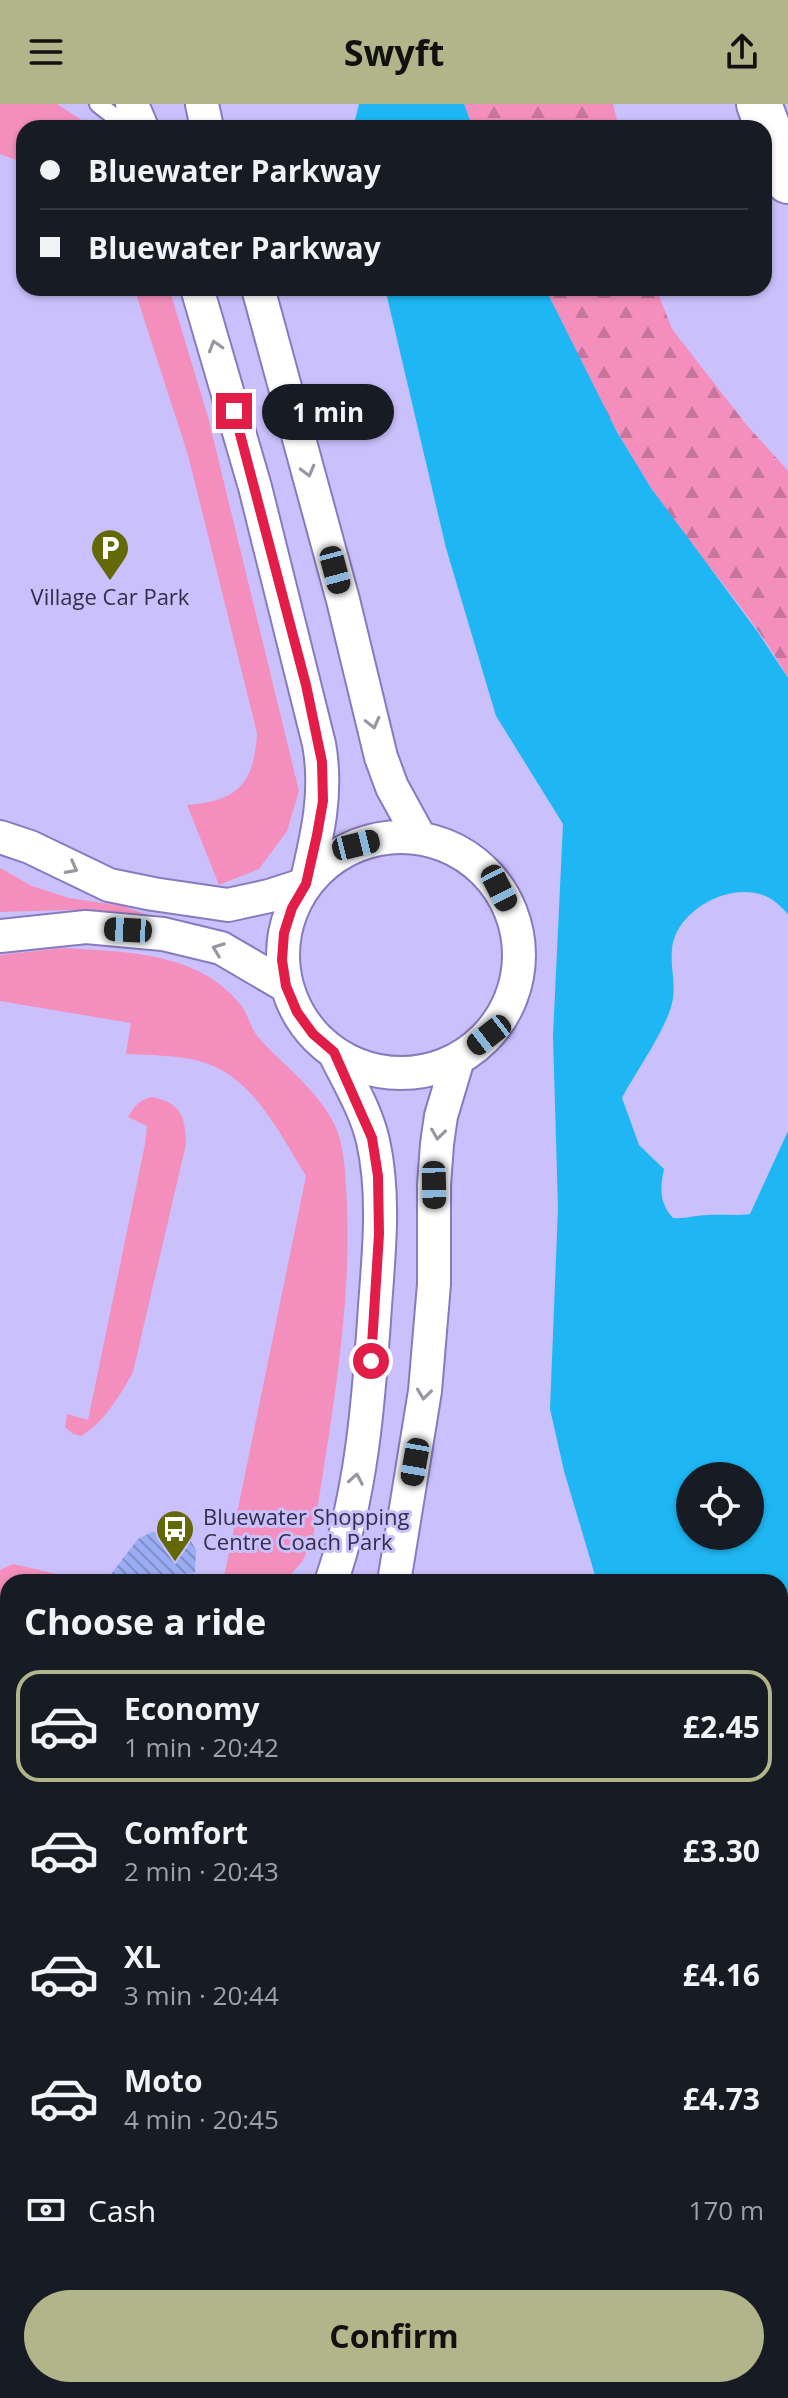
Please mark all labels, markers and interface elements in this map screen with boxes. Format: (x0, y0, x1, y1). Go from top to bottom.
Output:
text: Swyft (344, 28, 444, 77)
icon: menu (24, 30, 68, 74)
icon: share (720, 30, 764, 74)
text: Bluewater Parkway (88, 150, 381, 191)
text: Bluewater Parkway (88, 227, 381, 268)
one-way arrow (208, 340, 224, 353)
callout: 1 min (262, 383, 394, 439)
route end (216, 393, 252, 429)
text: 1 min (292, 394, 364, 430)
one-way arrow (299, 464, 315, 478)
parking icon: Village Car Park (89, 527, 131, 582)
car (317, 544, 353, 596)
place label: Village Car Park (31, 581, 190, 611)
one-way arrow (363, 716, 380, 730)
car (330, 828, 382, 862)
one-way arrow (63, 858, 78, 873)
car (477, 861, 521, 915)
car (103, 917, 153, 943)
one-way arrow (212, 942, 226, 959)
car (463, 1011, 515, 1059)
one-way arrow (430, 1127, 447, 1141)
car (422, 1161, 446, 1209)
route start (353, 1343, 389, 1379)
one-way arrow (416, 1388, 433, 1401)
car (399, 1436, 431, 1488)
map controls (676, 1462, 764, 1550)
button: locate (676, 1462, 764, 1550)
one-way arrow (347, 1472, 364, 1486)
place label: Bluewater Shopping Centre Coach Park (203, 1501, 410, 1556)
bus stop icon: Bluewater Shopping Centre Coach Park (154, 1508, 196, 1563)
text: Choose a ride (24, 1597, 266, 1646)
text: Economy (124, 1688, 260, 1729)
icon: car (28, 1690, 100, 1762)
text: £2.45 (683, 1706, 760, 1747)
text: 1 min · 20:42 (124, 1729, 279, 1765)
text: Comfort (124, 1812, 248, 1853)
icon: car (28, 1814, 100, 1886)
text: £3.30 (683, 1830, 760, 1871)
text: 2 min · 20:43 (124, 1853, 279, 1889)
text: XL (124, 1936, 161, 1977)
icon: car (28, 1938, 100, 2010)
text: £4.16 (683, 1954, 760, 1995)
text: 3 min · 20:44 (124, 1977, 279, 2013)
text: Moto (124, 2060, 202, 2101)
icon: car (28, 2062, 100, 2134)
text: £4.73 (683, 2078, 760, 2119)
text: 4 min · 20:45 (124, 2101, 279, 2137)
icon: cash (24, 2188, 68, 2232)
text: Cash (88, 2190, 156, 2231)
text: 170 m (689, 2192, 764, 2228)
button: Confirm (24, 2290, 764, 2382)

